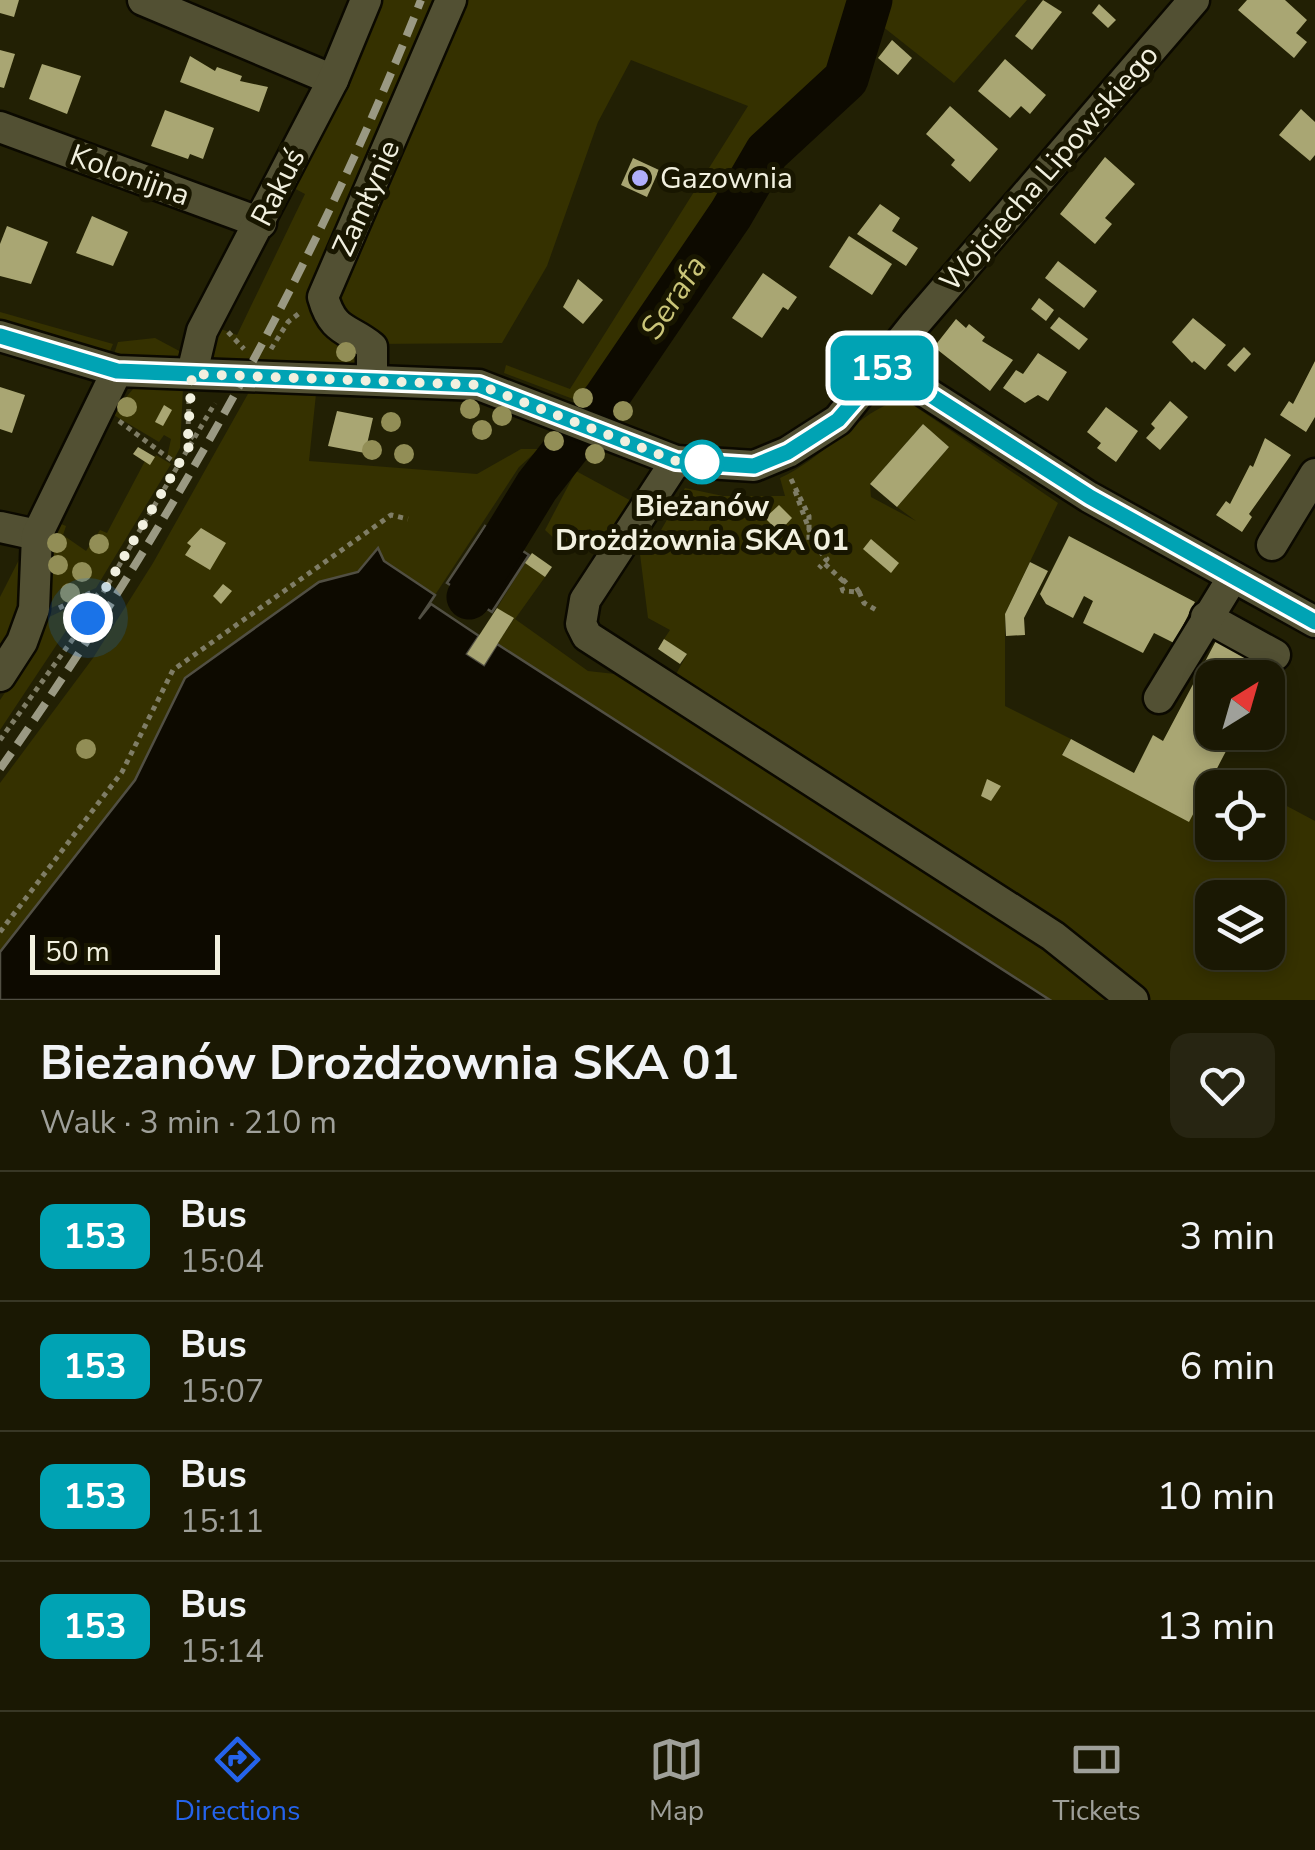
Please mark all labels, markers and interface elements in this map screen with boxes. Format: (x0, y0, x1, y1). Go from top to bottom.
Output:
street label: Wojciecha Lipowskiego (931, 36, 1168, 301)
street label: Zamłynie (323, 134, 410, 263)
street label: Kolonijna (64, 135, 195, 216)
street label: Rakuś (242, 141, 315, 233)
place label: Gazownia (660, 158, 793, 199)
marker: Gazownia (629, 167, 651, 189)
water label: Serafa (630, 247, 717, 348)
line badge: 153 (824, 336, 940, 400)
text: 153 (850, 345, 914, 392)
marker: Bieżanów Drożdżownia SKA 01 (681, 441, 723, 483)
place label: Bieżanów Drożdżownia SKA 01 (555, 486, 849, 561)
your location (63, 593, 113, 643)
north arrow (1195, 660, 1285, 750)
map controls (1195, 660, 1285, 970)
button: locate (1195, 770, 1285, 860)
button: layers (1195, 880, 1285, 970)
scale bar (30, 930, 220, 974)
text: 50 m (45, 933, 110, 971)
text: Bieżanów Drożdżownia SKA 01 (40, 1030, 739, 1096)
button: heart (1170, 1033, 1275, 1138)
text: Walk · 3 min · 210 m (40, 1101, 337, 1144)
text: Bus (180, 1189, 247, 1240)
text: 3 min (1180, 1211, 1275, 1262)
text: 153 (63, 1213, 127, 1260)
text: 15:04 (180, 1240, 264, 1283)
text: Bus (180, 1319, 247, 1370)
text: 6 min (1180, 1341, 1275, 1392)
text: 153 (63, 1343, 127, 1390)
text: 15:07 (180, 1370, 264, 1413)
text: Bus (180, 1449, 247, 1500)
text: 10 min (1157, 1471, 1275, 1522)
text: 153 (63, 1473, 127, 1520)
text: 15:11 (180, 1500, 264, 1543)
text: Bus (180, 1579, 247, 1630)
text: 13 min (1157, 1601, 1275, 1652)
text: 153 (63, 1603, 127, 1650)
text: 15:14 (180, 1630, 264, 1673)
tab: Directions (174, 1732, 300, 1830)
tab: Map (649, 1732, 704, 1830)
tab: Tickets (1053, 1732, 1141, 1830)

